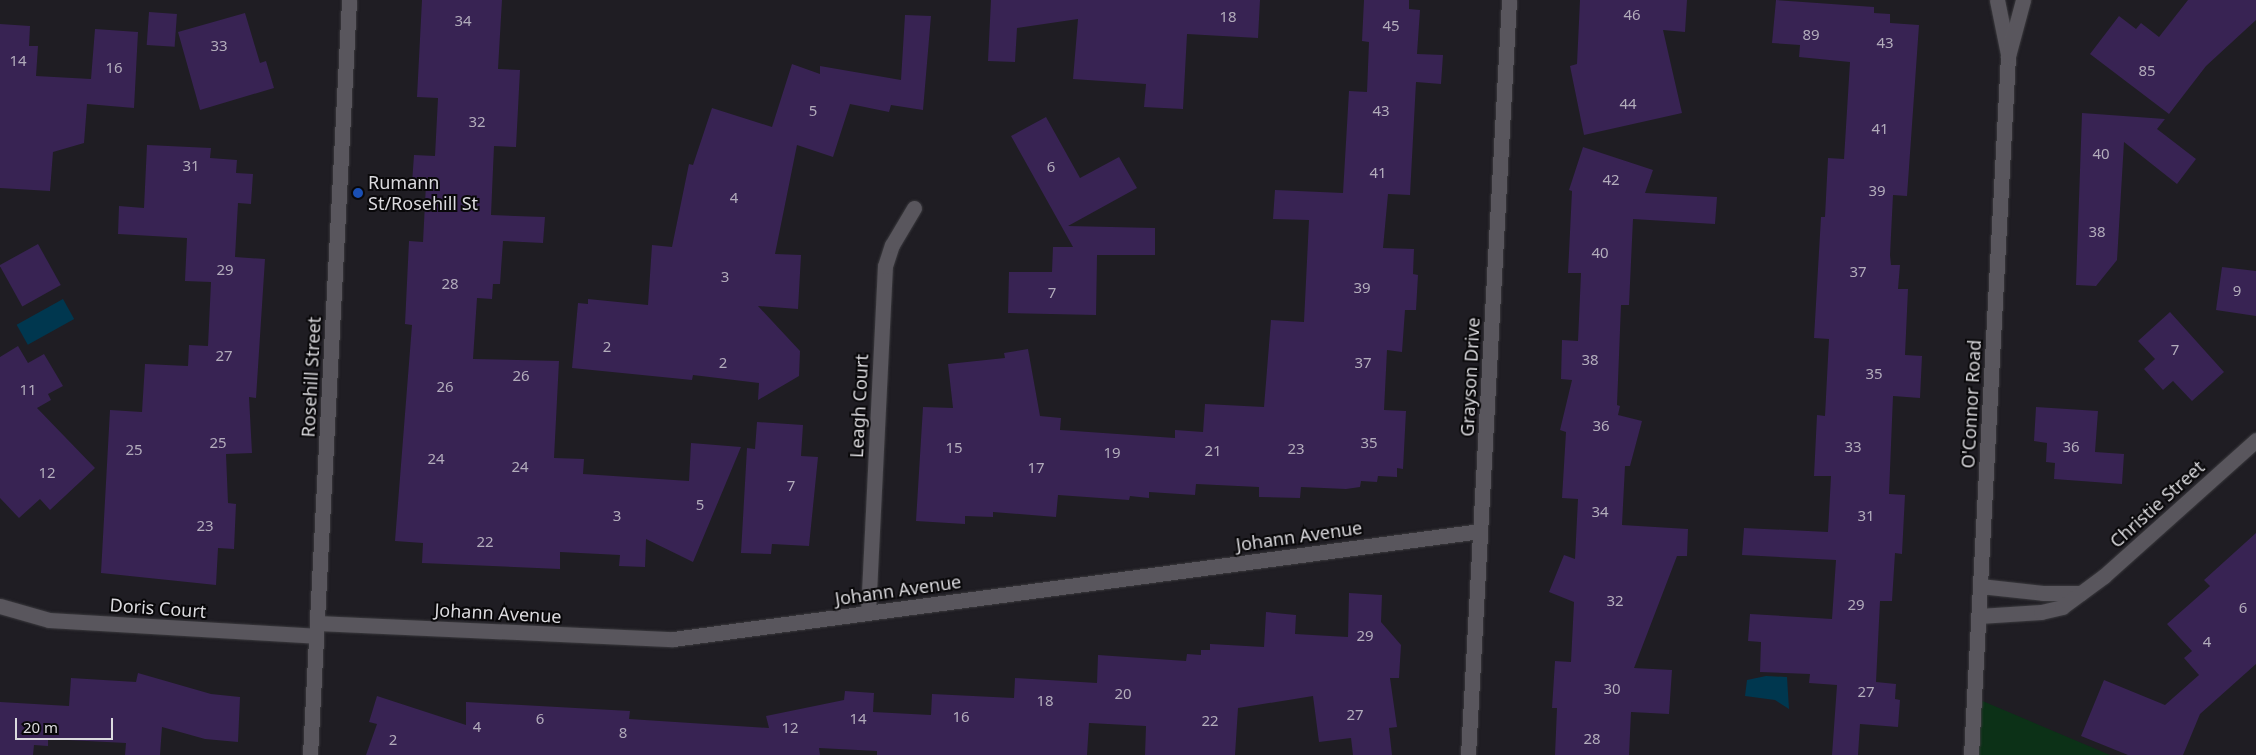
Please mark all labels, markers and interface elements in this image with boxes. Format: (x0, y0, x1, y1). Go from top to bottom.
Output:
house number: 46 (1623, 6, 1641, 24)
house number: 18 (1219, 8, 1237, 26)
house number: 34 (454, 12, 472, 30)
house number: 45 (1382, 17, 1400, 35)
house number: 89 (1802, 26, 1820, 44)
house number: 43 (1876, 34, 1894, 52)
house number: 33 (210, 37, 228, 55)
house number: 14 (9, 52, 27, 70)
house number: 16 (105, 59, 123, 77)
house number: 85 (2138, 62, 2156, 80)
house number: 44 (1619, 95, 1637, 113)
house number: 5 (809, 102, 817, 120)
house number: 43 (1372, 102, 1390, 120)
house number: 32 (468, 113, 486, 131)
house number: 41 (1871, 120, 1889, 138)
house number: 40 (2092, 145, 2110, 163)
house number: 31 (182, 157, 200, 175)
house number: 6 (1047, 158, 1055, 176)
house number: 41 (1369, 164, 1387, 182)
house number: 42 (1602, 171, 1620, 189)
place label: Rumann St/Rosehill St (368, 172, 478, 214)
house number: 39 (1868, 182, 1886, 200)
marker: Rumann St/Rosehill St (352, 187, 364, 199)
house number: 4 (730, 189, 738, 207)
house number: 38 (2088, 223, 2106, 241)
house number: 40 (1591, 244, 1609, 262)
house number: 29 (216, 261, 234, 279)
house number: 37 (1849, 263, 1867, 281)
house number: 3 (721, 268, 729, 286)
house number: 28 (441, 275, 459, 293)
house number: 39 (1353, 279, 1371, 297)
house number: 9 (2233, 282, 2241, 300)
house number: 7 (1048, 284, 1056, 302)
street label: Rosehill Street (297, 316, 325, 438)
street label: Grayson Drive (1456, 317, 1484, 437)
house number: 2 (603, 338, 611, 356)
street label: O'Connor Road (1957, 339, 1985, 469)
house number: 7 (2171, 341, 2179, 359)
house number: 27 (215, 347, 233, 365)
house number: 38 (1581, 351, 1599, 369)
house number: 2 (719, 354, 727, 372)
street label: Leagh Court (845, 354, 873, 458)
house number: 37 (1354, 354, 1372, 372)
house number: 35 (1865, 365, 1883, 383)
house number: 26 (512, 367, 530, 385)
house number: 26 (436, 378, 454, 396)
house number: 11 (19, 381, 37, 399)
house number: 36 (1592, 417, 1610, 435)
house number: 25 (209, 434, 227, 452)
house number: 35 (1360, 434, 1378, 452)
house number: 33 (1844, 438, 1862, 456)
house number: 36 (2062, 438, 2080, 456)
house number: 15 (945, 439, 963, 457)
house number: 23 (1287, 440, 1305, 458)
house number: 25 (125, 441, 143, 459)
house number: 21 (1204, 442, 1222, 460)
house number: 19 (1103, 444, 1121, 462)
house number: 24 (427, 450, 445, 468)
street label: Christie Street (2105, 456, 2209, 552)
house number: 24 (511, 458, 529, 476)
house number: 17 (1027, 459, 1045, 477)
house number: 12 (38, 464, 56, 482)
house number: 7 (787, 477, 795, 495)
house number: 5 (696, 496, 704, 514)
house number: 34 (1591, 503, 1609, 521)
house number: 3 (613, 507, 621, 525)
house number: 31 (1857, 507, 1875, 525)
street label: Johann Avenue (1235, 516, 1363, 556)
house number: 23 (196, 517, 214, 535)
house number: 22 (476, 533, 494, 551)
street label: Johann Avenue (834, 570, 962, 610)
house number: 32 (1606, 592, 1624, 610)
street label: Doris Court (109, 594, 207, 622)
house number: 29 (1847, 596, 1865, 614)
street label: Johann Avenue (434, 599, 562, 627)
house number: 6 (2239, 599, 2247, 617)
house number: 29 (1356, 627, 1374, 645)
house number: 4 (2203, 633, 2211, 651)
house number: 30 (1603, 680, 1621, 698)
house number: 27 (1857, 683, 1875, 701)
house number: 20 (1114, 685, 1132, 703)
house number: 18 (1036, 692, 1054, 710)
house number: 27 (1346, 706, 1364, 724)
scale bar (18, 708, 115, 740)
house number: 16 (952, 708, 970, 726)
house number: 6 (536, 710, 544, 728)
house number: 14 (849, 710, 867, 728)
house number: 22 (1201, 712, 1219, 730)
text: 20 m (23, 717, 58, 737)
house number: 4 (473, 718, 481, 736)
house number: 12 (781, 719, 799, 737)
house number: 8 (619, 724, 627, 742)
house number: 28 (1583, 730, 1601, 748)
house number: 2 (389, 731, 397, 749)

